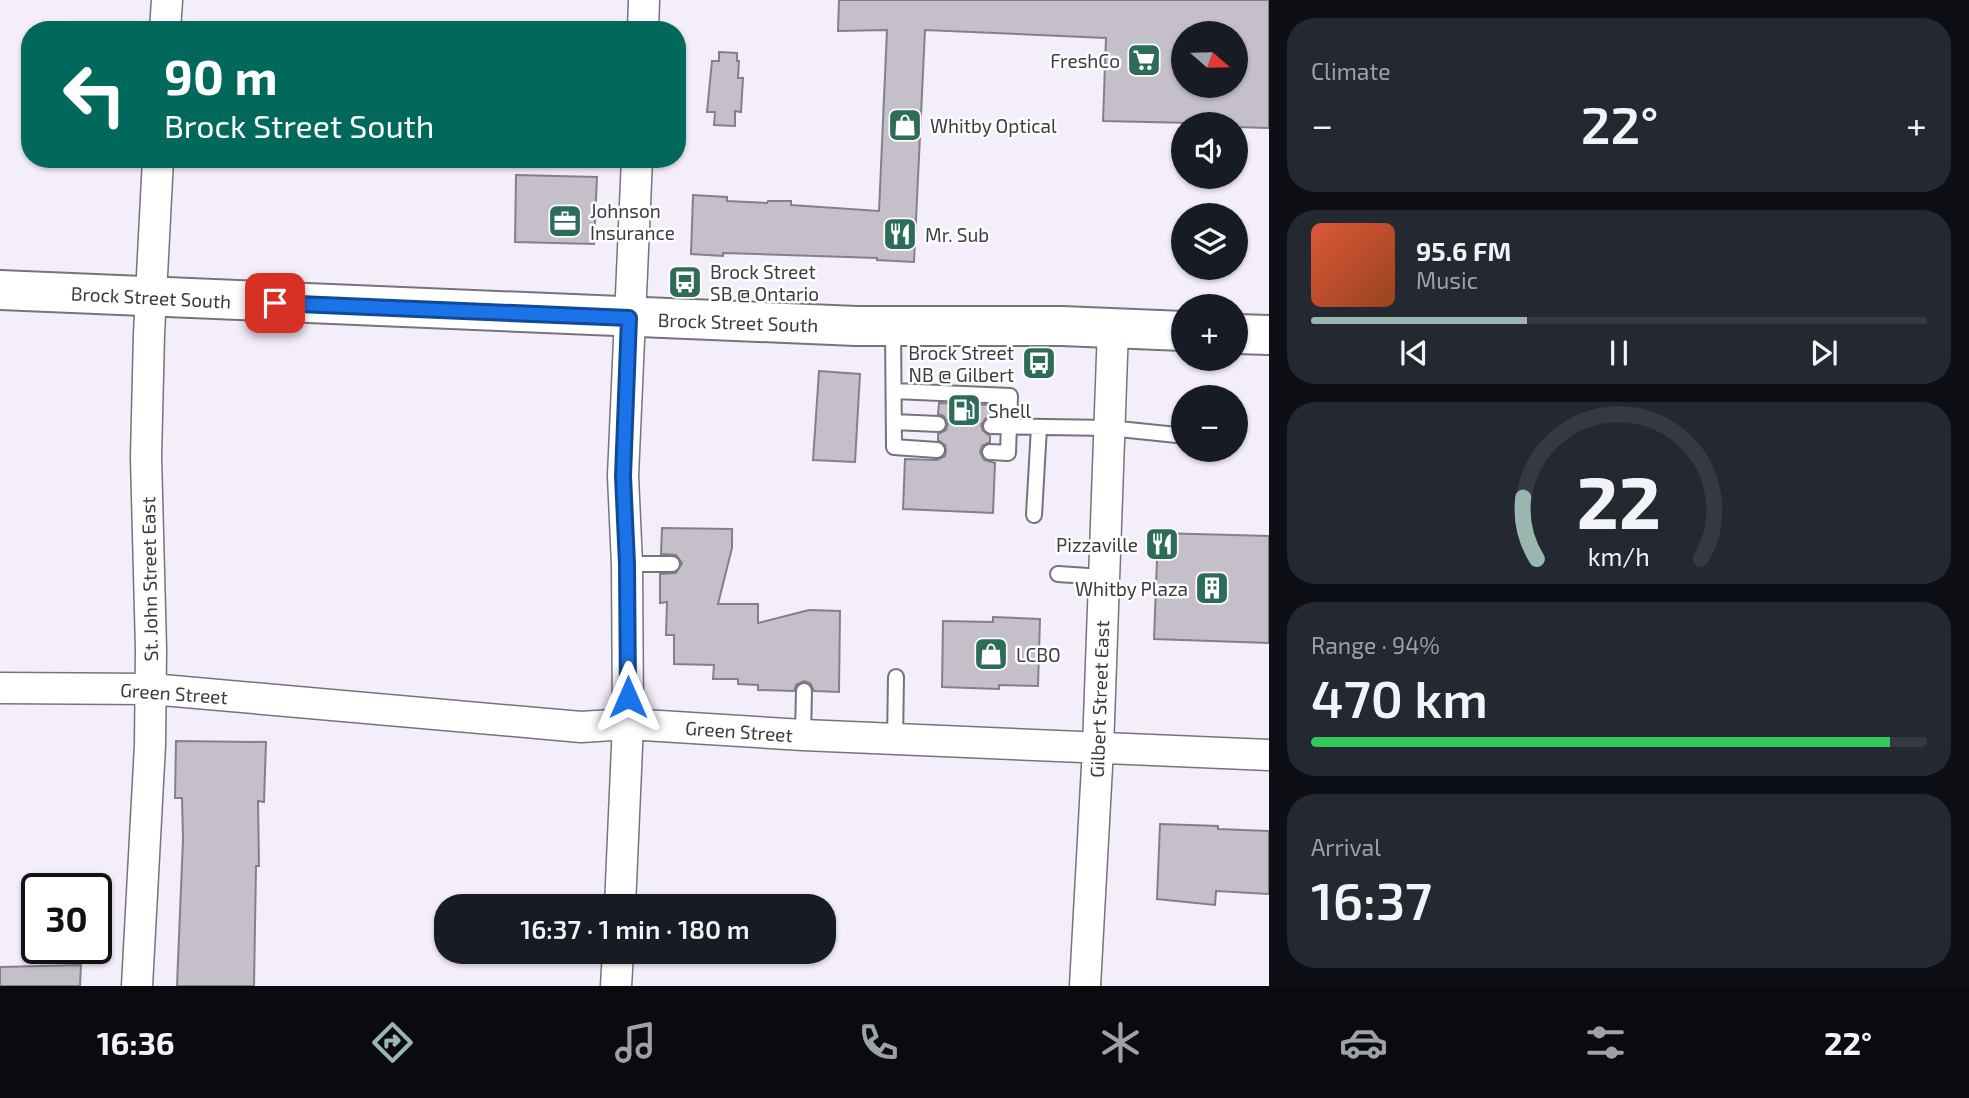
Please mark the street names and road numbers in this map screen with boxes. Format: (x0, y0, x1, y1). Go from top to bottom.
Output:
street label: Brock Street South (70, 281, 232, 313)
street label: Brock Street South (657, 308, 819, 336)
street label: St. John Street East (136, 497, 162, 661)
street label: Gilbert Street East (1085, 620, 1113, 778)
street label: Green Street (119, 678, 229, 708)
street label: Green Street (684, 716, 794, 746)

